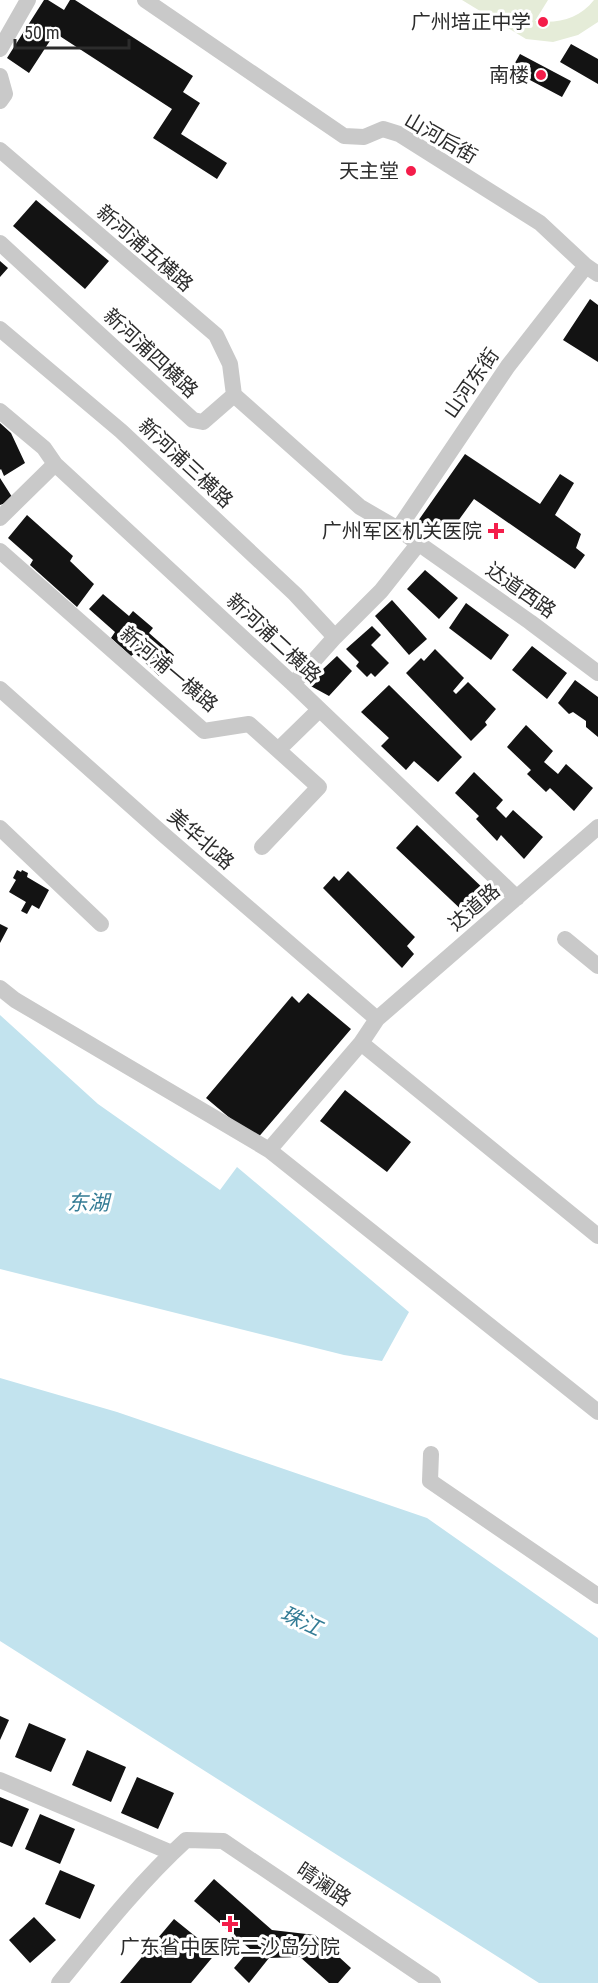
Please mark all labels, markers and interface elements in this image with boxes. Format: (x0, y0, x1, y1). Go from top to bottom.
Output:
place label: 广州培正中学 (411, 10, 531, 34)
scale bar (15, 12, 129, 50)
marker: 广州培正中学 (536, 15, 550, 29)
text: 50 m (24, 22, 59, 43)
place label: 南楼 (489, 63, 529, 87)
marker: 南楼 (534, 68, 548, 82)
street label: 山河后街 (400, 108, 482, 168)
place label: 天主堂 (339, 159, 399, 183)
marker: 天主堂 (404, 164, 418, 178)
street label: 新河浦五横路 (92, 200, 198, 296)
street label: 新河浦四横路 (99, 303, 203, 403)
street label: 山河东街 (438, 343, 504, 423)
street label: 新河浦三横路 (134, 413, 238, 513)
place label: 广州军区机关医院 (322, 519, 482, 543)
marker: 广州军区机关医院 (487, 522, 505, 540)
street label: 达道西路 (481, 557, 561, 623)
street label: 新河浦二横路 (222, 588, 326, 688)
street label: 新河浦一横路 (115, 621, 223, 717)
street label: 美华北路 (163, 804, 239, 874)
street label: 达道路 (443, 878, 505, 936)
water label: 东湖 (67, 1191, 112, 1215)
water label: 珠江 (277, 1601, 327, 1642)
street label: 晴澜路 (292, 1857, 356, 1911)
marker: 广东省中医院二沙岛分院 (221, 1915, 239, 1933)
place label: 广东省中医院二沙岛分院 (120, 1935, 340, 1959)

